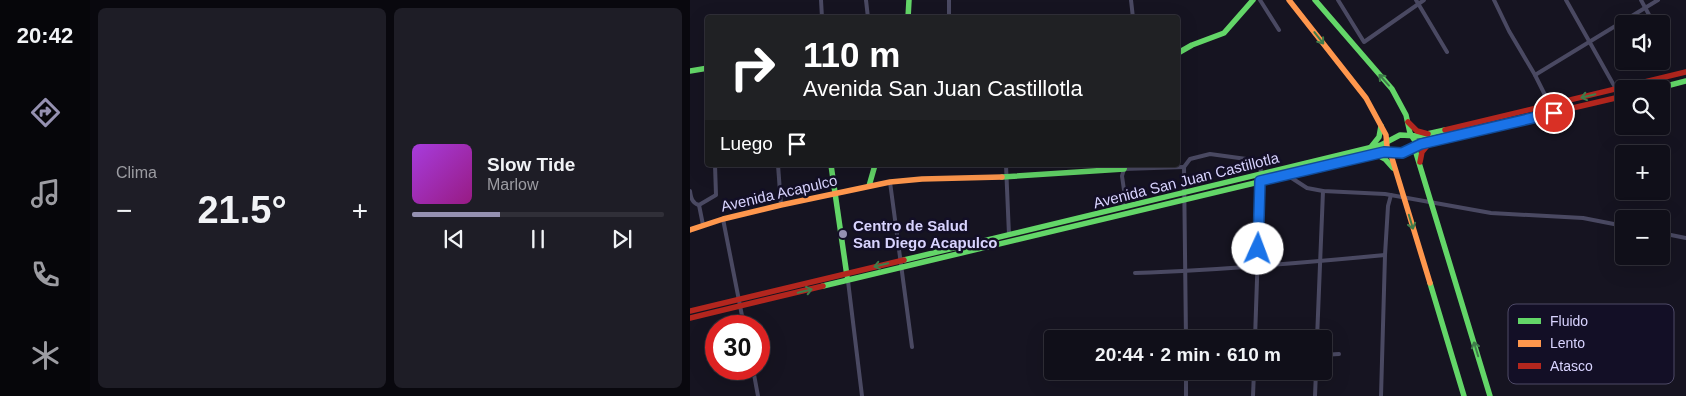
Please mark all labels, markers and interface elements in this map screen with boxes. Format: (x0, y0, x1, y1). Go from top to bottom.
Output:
map controls (1615, 15, 1670, 265)
button: sound (1615, 15, 1670, 70)
text: 20:42 (17, 23, 73, 48)
one-way arrow (1314, 31, 1325, 44)
icon: right (720, 35, 785, 100)
text: 110 m (803, 35, 900, 74)
one-way arrow (1379, 74, 1390, 87)
text: Avenida San Juan Castillotla (803, 76, 1083, 101)
button: search (1615, 80, 1670, 135)
pin (1533, 92, 1575, 134)
one-way arrow (1580, 92, 1596, 101)
icon: directions (28, 95, 63, 130)
icon: arrive (1540, 99, 1568, 127)
icon: arrive (783, 130, 811, 158)
text: Luego (720, 133, 773, 154)
button: + (1615, 145, 1670, 200)
street label: Avenida San Juan Castillotla (1091, 149, 1281, 211)
text: Slow Tide (487, 154, 575, 175)
text: Clima (116, 164, 157, 181)
street label: Avenida Acapulco (719, 171, 839, 215)
icon: music (28, 176, 63, 211)
text: Marlow (487, 176, 539, 193)
text: 21.5° (197, 189, 287, 231)
text: − (116, 195, 132, 226)
text: + (352, 195, 368, 226)
button: − (1615, 210, 1670, 265)
one-way arrow (1406, 214, 1416, 230)
place label: Centro de Salud San Diego Acapulco (853, 217, 997, 251)
position arrow (1231, 222, 1283, 274)
icon: previous (440, 225, 468, 253)
icon: pause (524, 225, 552, 253)
icon: next (608, 225, 636, 253)
marker: Centro de Salud San Diego Acapulco (837, 228, 849, 240)
icon: phone (28, 257, 63, 292)
one-way arrow (873, 261, 889, 270)
one-way arrow (797, 286, 813, 295)
legend (1508, 304, 1674, 384)
text: Fluido (1550, 313, 1588, 329)
speed limit sign: 30 (705, 315, 770, 380)
text: Lento (1550, 335, 1585, 351)
icon: climate (28, 338, 63, 373)
one-way arrow (1471, 342, 1481, 358)
text: 20:44 · 2 min · 610 m (1095, 344, 1281, 365)
text: Atasco (1550, 358, 1593, 374)

